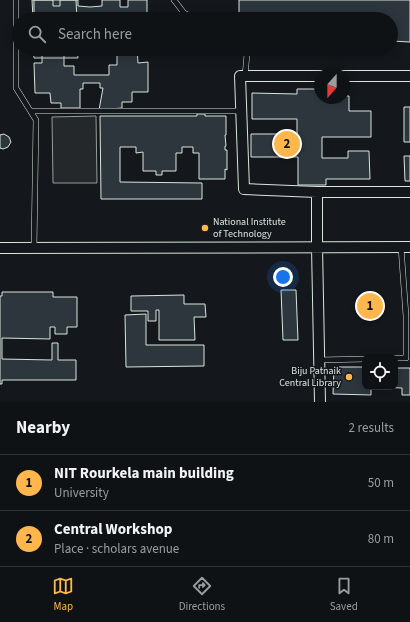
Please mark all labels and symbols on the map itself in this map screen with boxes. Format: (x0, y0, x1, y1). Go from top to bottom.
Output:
north arrow (314, 68, 350, 104)
pin: 2 (274, 129, 300, 159)
place label: National Institute of Technology (213, 215, 286, 241)
marker: National Institute of Technology (200, 223, 210, 233)
your location (273, 267, 293, 287)
pin: 1 (357, 291, 383, 321)
place label: Biju Patnaik Central Library (279, 364, 341, 390)
marker: Biju Patnaik Central Library (344, 372, 354, 382)

